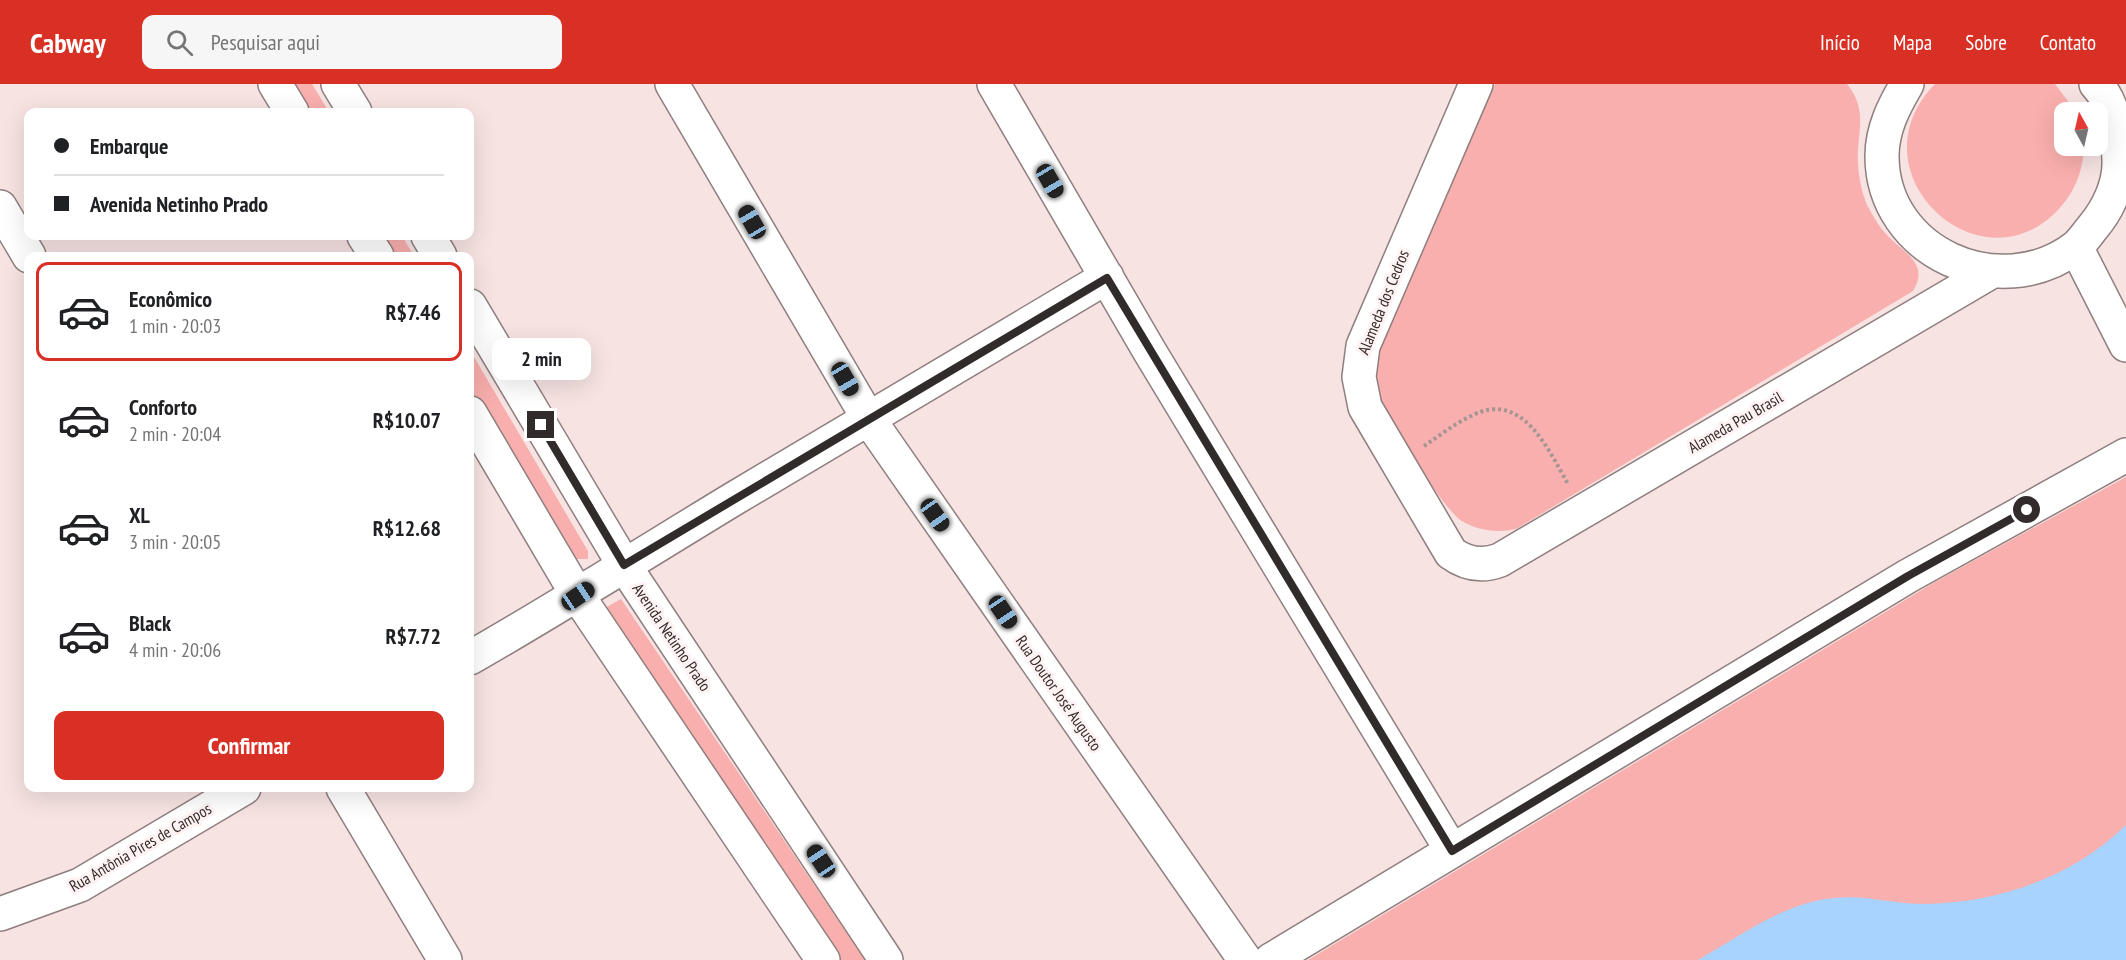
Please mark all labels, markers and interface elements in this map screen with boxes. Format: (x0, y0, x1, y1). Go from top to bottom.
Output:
search box (142, 15, 562, 69)
text: Cabway (30, 24, 106, 61)
icon: search (163, 26, 196, 59)
text: Pesquisar aqui (211, 28, 320, 56)
text: Início (1820, 29, 1860, 56)
text: Mapa (1893, 29, 1932, 56)
text: Sobre (1965, 29, 2007, 56)
text: Contato (2040, 29, 2096, 56)
north arrow (2054, 102, 2108, 156)
map controls (2054, 102, 2108, 156)
text: Embarque (90, 132, 168, 160)
car (1033, 161, 1067, 201)
text: Avenida Netinho Prado (90, 190, 268, 218)
car (735, 202, 769, 242)
street label: Alameda dos Cedros (1353, 247, 1413, 357)
icon: car (57, 285, 111, 339)
text: Econômico (129, 285, 212, 313)
text: R$7.46 (385, 298, 441, 326)
text: 1 min · 20:03 (129, 313, 221, 339)
callout: 2 min (492, 338, 590, 380)
text: 2 min (521, 346, 562, 372)
car (828, 359, 862, 399)
street label: Alameda Pau Brasil (1684, 387, 1786, 457)
icon: car (57, 393, 111, 447)
text: Conforto (129, 393, 197, 421)
text: R$10.07 (373, 406, 441, 434)
route end (527, 411, 554, 438)
text: 2 min · 20:04 (129, 421, 221, 447)
car (917, 495, 953, 535)
route start (2013, 496, 2040, 523)
icon: car (57, 501, 111, 555)
text: XL (129, 501, 150, 529)
text: R$12.68 (373, 514, 441, 542)
text: 3 min · 20:05 (129, 529, 221, 555)
car (558, 578, 598, 614)
street label: Avenida Netinho Prado (628, 579, 716, 695)
car (985, 592, 1021, 632)
icon: car (57, 609, 111, 663)
text: Black (129, 609, 171, 637)
text: R$7.72 (385, 622, 441, 650)
street label: Rua Doutor José Augusto (1012, 631, 1106, 755)
text: 4 min · 20:06 (129, 637, 221, 663)
button: Confirmar (54, 711, 444, 780)
street label: Rua Antônia Pires de Campos (65, 798, 215, 896)
car (803, 841, 839, 881)

